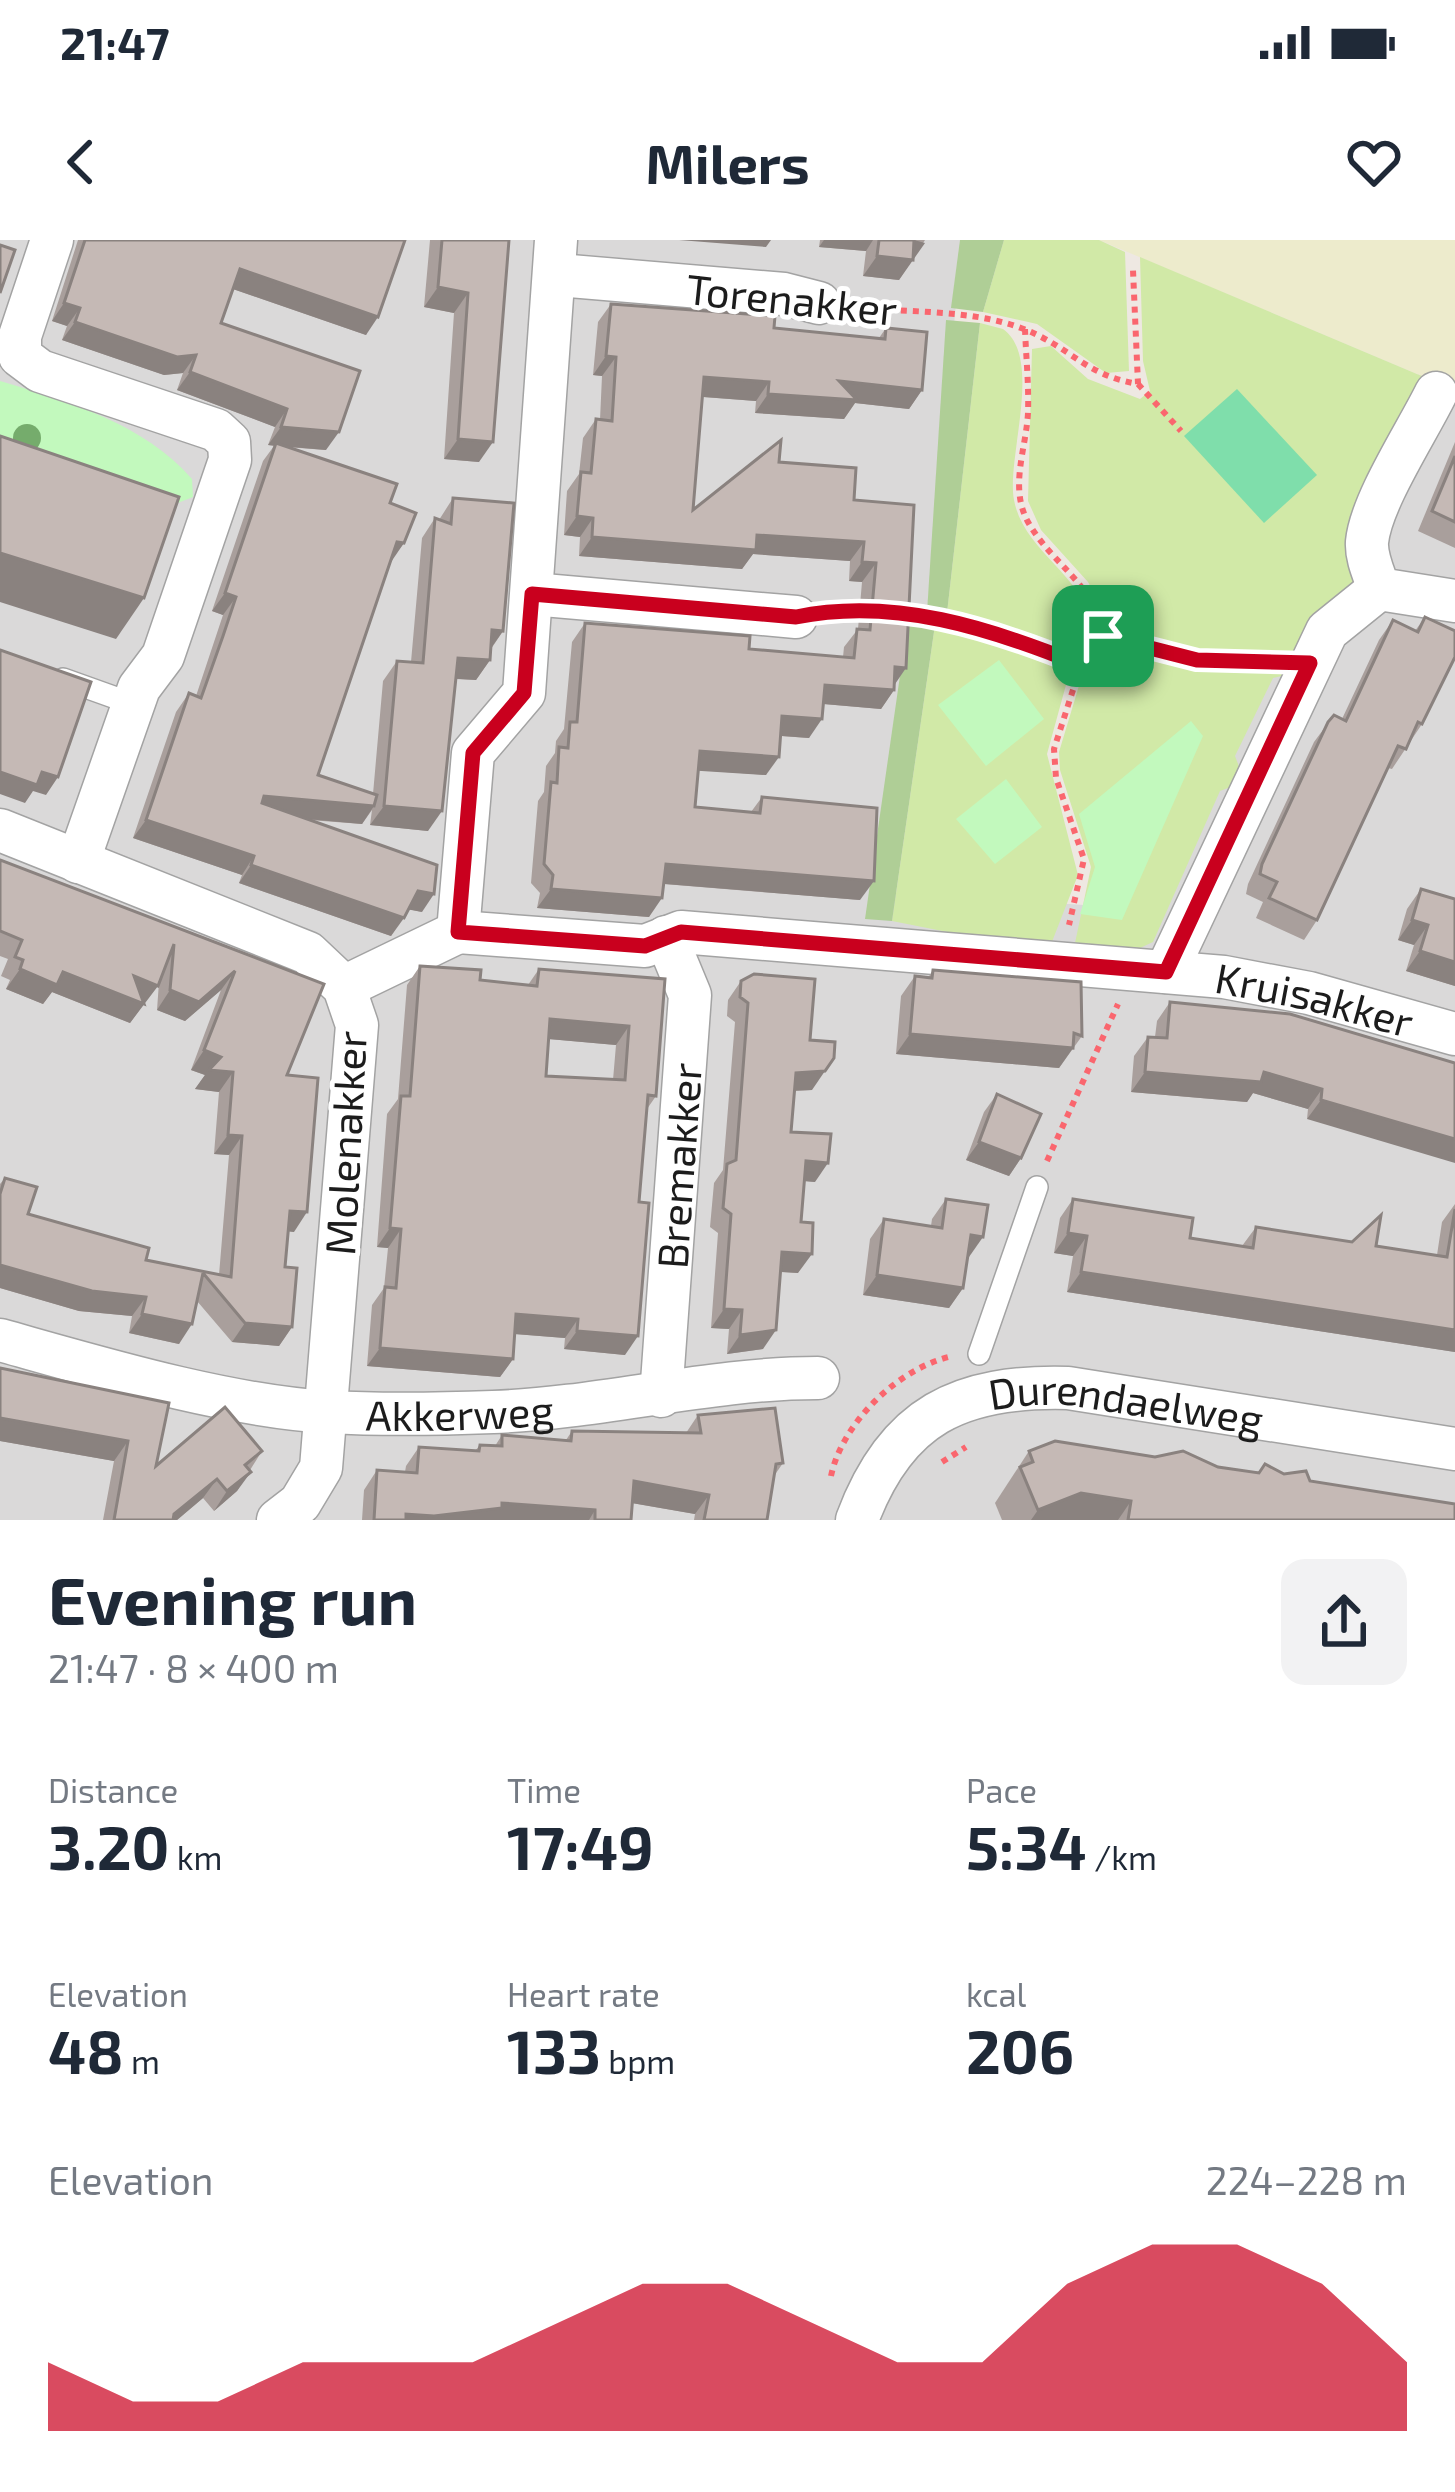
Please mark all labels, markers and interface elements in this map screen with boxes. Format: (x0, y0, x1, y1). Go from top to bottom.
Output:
text: 21:47 (60, 15, 170, 69)
icon: back (48, 129, 114, 195)
icon: heart (1341, 129, 1407, 195)
text: Milers (645, 130, 810, 195)
street label: Torenakker (684, 262, 900, 334)
pin (1052, 585, 1154, 687)
icon: arrive (1070, 603, 1136, 669)
street label: Kruisakker (1212, 951, 1419, 1046)
street label: Molenakker (313, 1029, 375, 1257)
street label: Bremakker (645, 1061, 710, 1270)
street label: Durendaelweg (985, 1363, 1267, 1443)
street label: Akkerweg (365, 1383, 556, 1439)
text: Evening run (48, 1559, 417, 1638)
button: share (1281, 1559, 1407, 1685)
text: 21:47 · 8 × 400 m (48, 1644, 339, 1691)
text: Distance (48, 1770, 178, 1810)
text: Time (507, 1770, 581, 1810)
text: Pace (966, 1770, 1037, 1810)
text: 3.20 (48, 1810, 169, 1882)
text: 17:49 (507, 1810, 654, 1882)
text: 5:34 (966, 1810, 1087, 1882)
text: km (169, 1837, 222, 1877)
text: /km (1087, 1837, 1157, 1877)
text: Elevation (48, 1974, 188, 2014)
text: Heart rate (507, 1974, 660, 2014)
text: kcal (966, 1974, 1026, 2014)
text: 48 (48, 2014, 124, 2086)
text: 133 (507, 2014, 601, 2086)
text: 206 (966, 2014, 1074, 2086)
text: m (124, 2041, 160, 2081)
text: bpm (601, 2041, 675, 2081)
text: Elevation (48, 2156, 213, 2203)
text: 224–228 m (1206, 2156, 1407, 2203)

